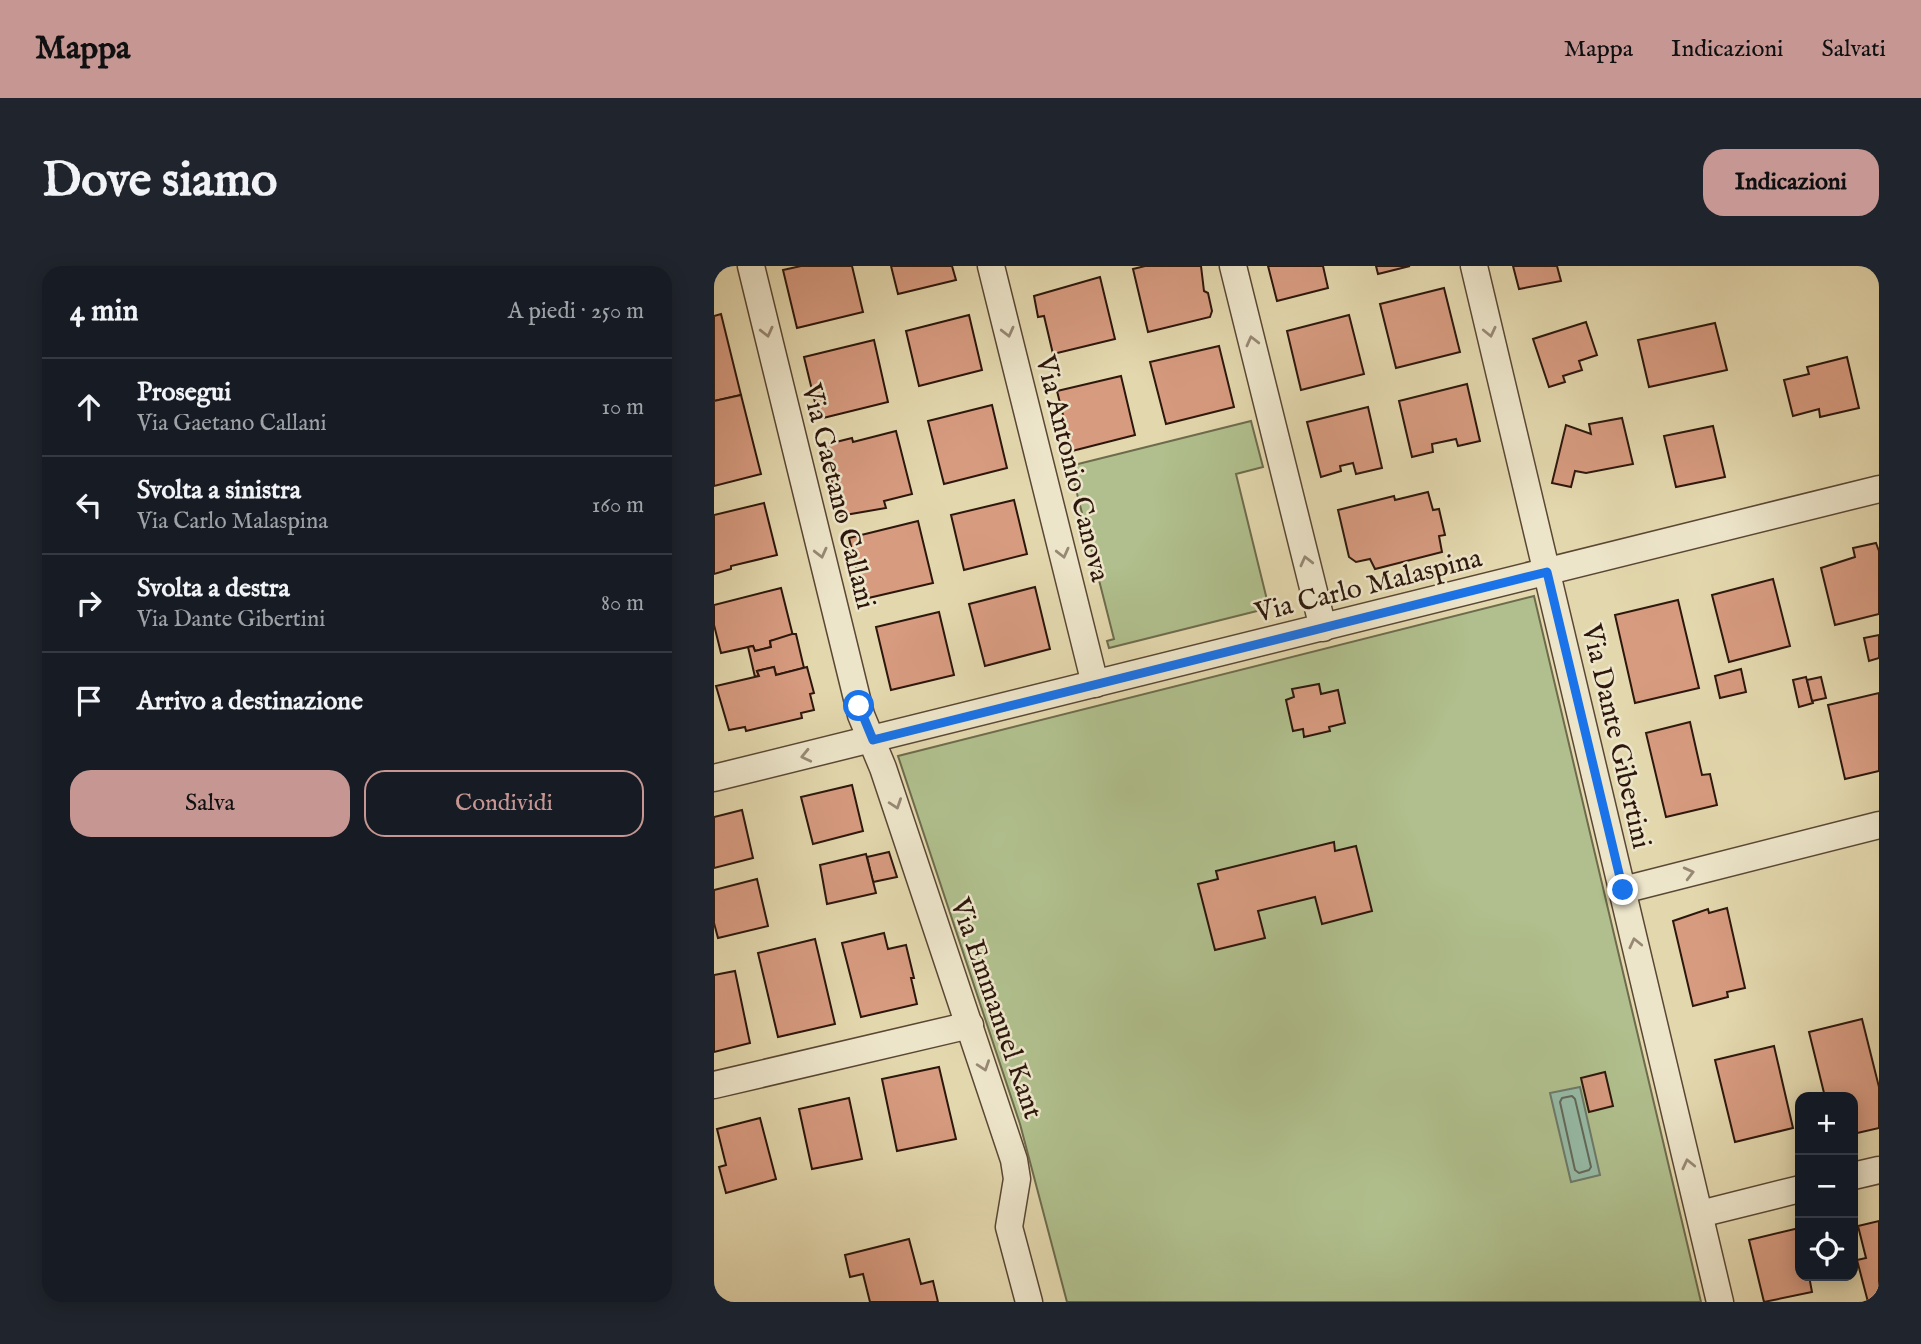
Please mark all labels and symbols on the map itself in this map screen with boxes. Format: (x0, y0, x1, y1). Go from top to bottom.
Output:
one-way arrow (759, 326, 773, 338)
one-way arrow (1000, 326, 1014, 338)
one-way arrow (1481, 326, 1496, 338)
one-way arrow (1246, 335, 1260, 347)
street label: Via Antonio Canova (1026, 351, 1117, 586)
street label: Via Gaetano Callani (792, 379, 882, 613)
street label: Via Carlo Malaspina (1250, 541, 1487, 632)
one-way arrow (813, 547, 827, 559)
one-way arrow (1055, 547, 1069, 559)
one-way arrow (1300, 556, 1314, 568)
street label: Via Dante Gibertini (1573, 620, 1658, 852)
route start (843, 690, 874, 721)
one-way arrow (800, 748, 812, 762)
one-way arrow (888, 797, 902, 810)
one-way arrow (1683, 867, 1695, 881)
route end (1607, 874, 1638, 905)
street label: Via Emmanuel Kant (941, 893, 1050, 1124)
one-way arrow (1629, 937, 1643, 949)
one-way arrow (976, 1059, 990, 1072)
one-way arrow (1681, 1158, 1696, 1170)

